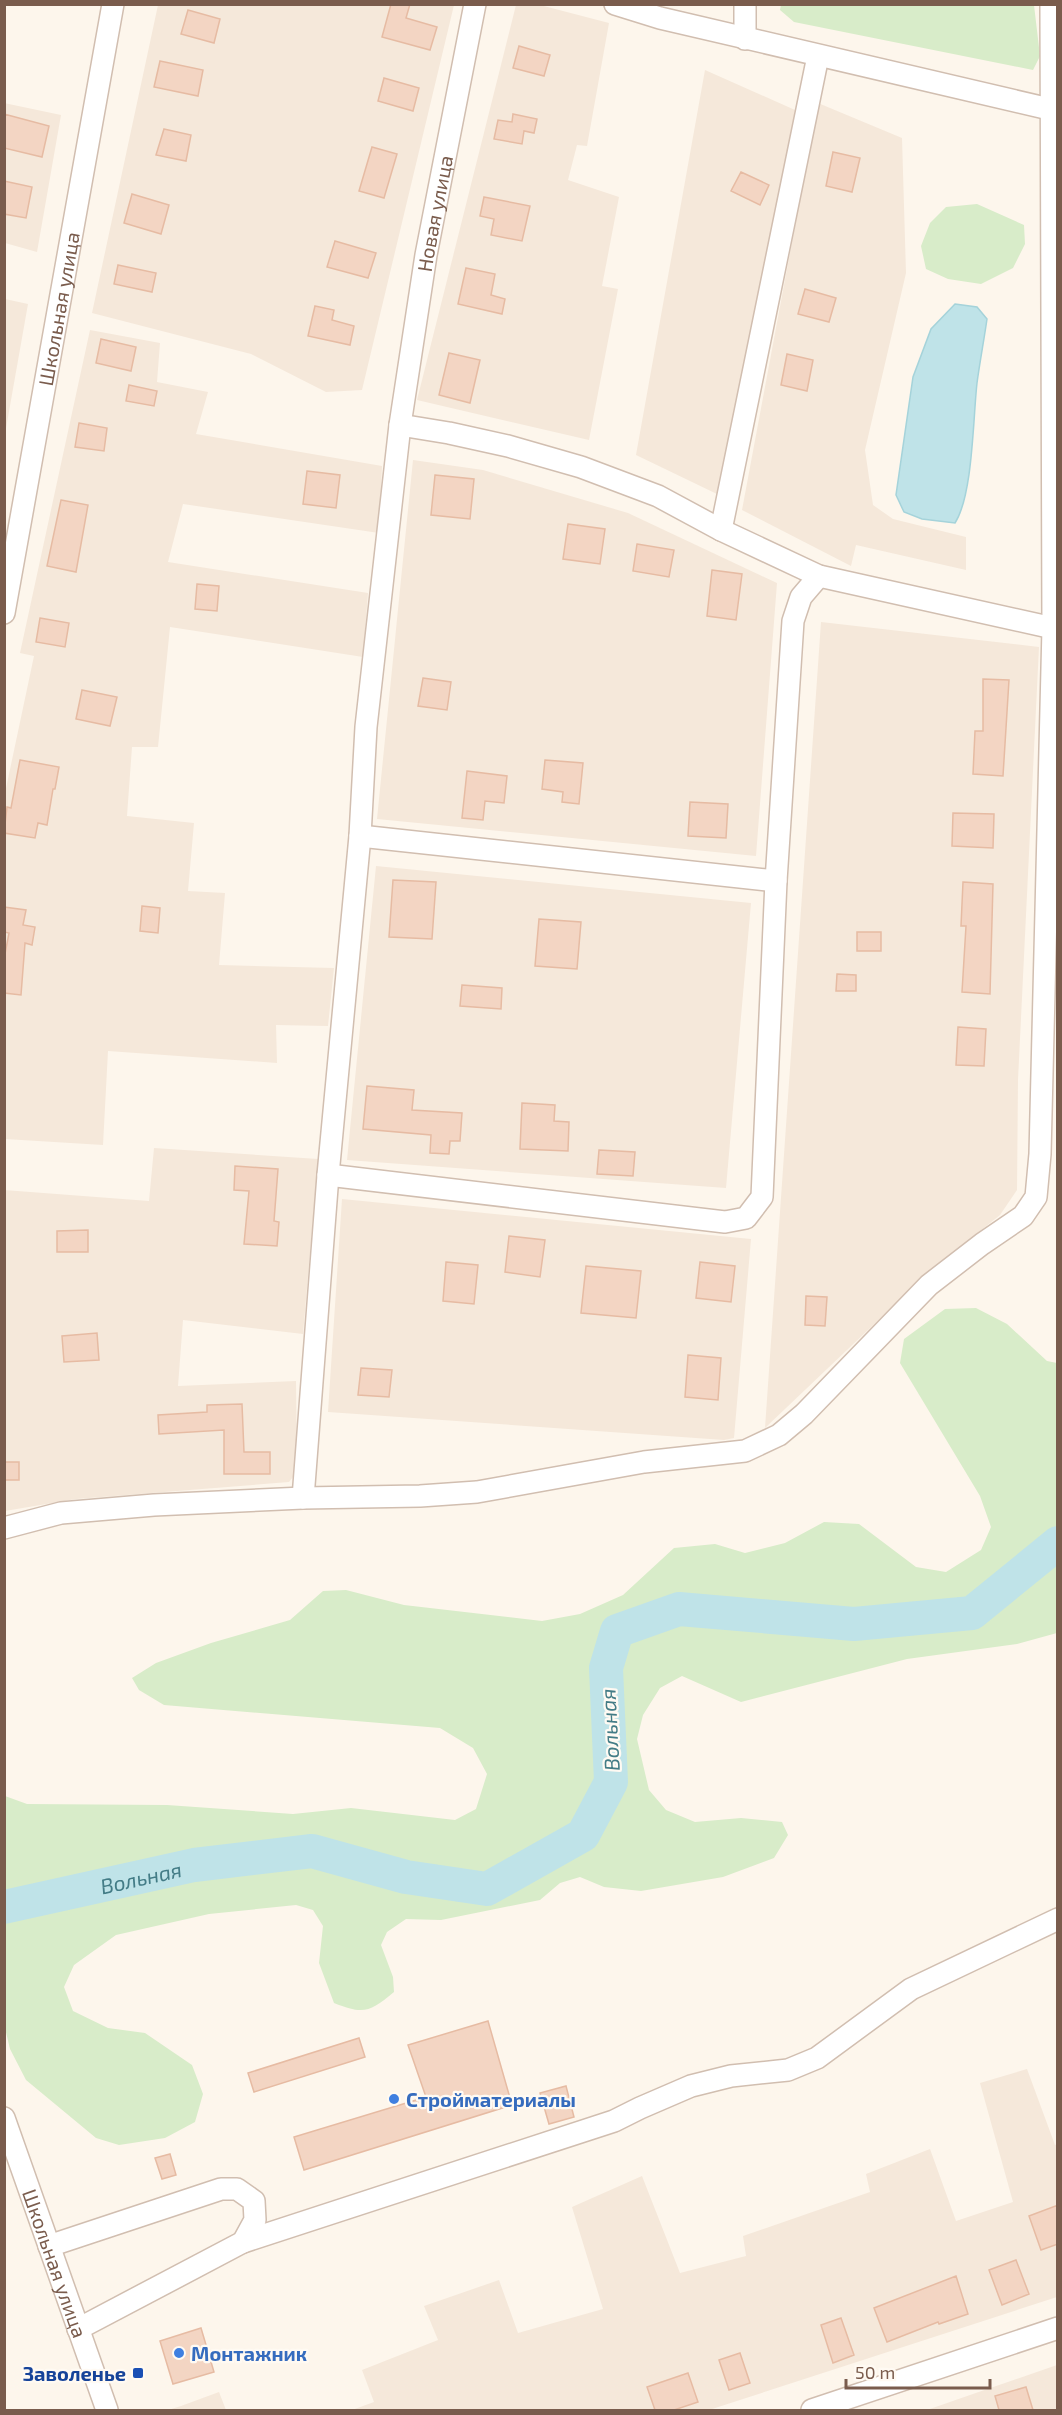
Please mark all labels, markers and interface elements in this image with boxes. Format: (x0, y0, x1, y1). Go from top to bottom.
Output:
street label: Новая улица (412, 153, 457, 273)
street label: Школьная улица (33, 230, 84, 388)
water label: Вольная (594, 1688, 624, 1772)
water label: Вольная (98, 1856, 184, 1898)
place label: Стройматериалы (406, 2087, 576, 2111)
marker: Стройматериалы (387, 2092, 401, 2106)
street label: Школьная улица (18, 2186, 92, 2341)
place label: Монтажник (191, 2341, 307, 2365)
marker: Монтажник (172, 2346, 186, 2360)
scale bar (846, 2352, 990, 2390)
place label: Заволенье (23, 2361, 126, 2385)
text: 50 m (855, 2361, 895, 2383)
marker: Заволенье (131, 2366, 145, 2380)

